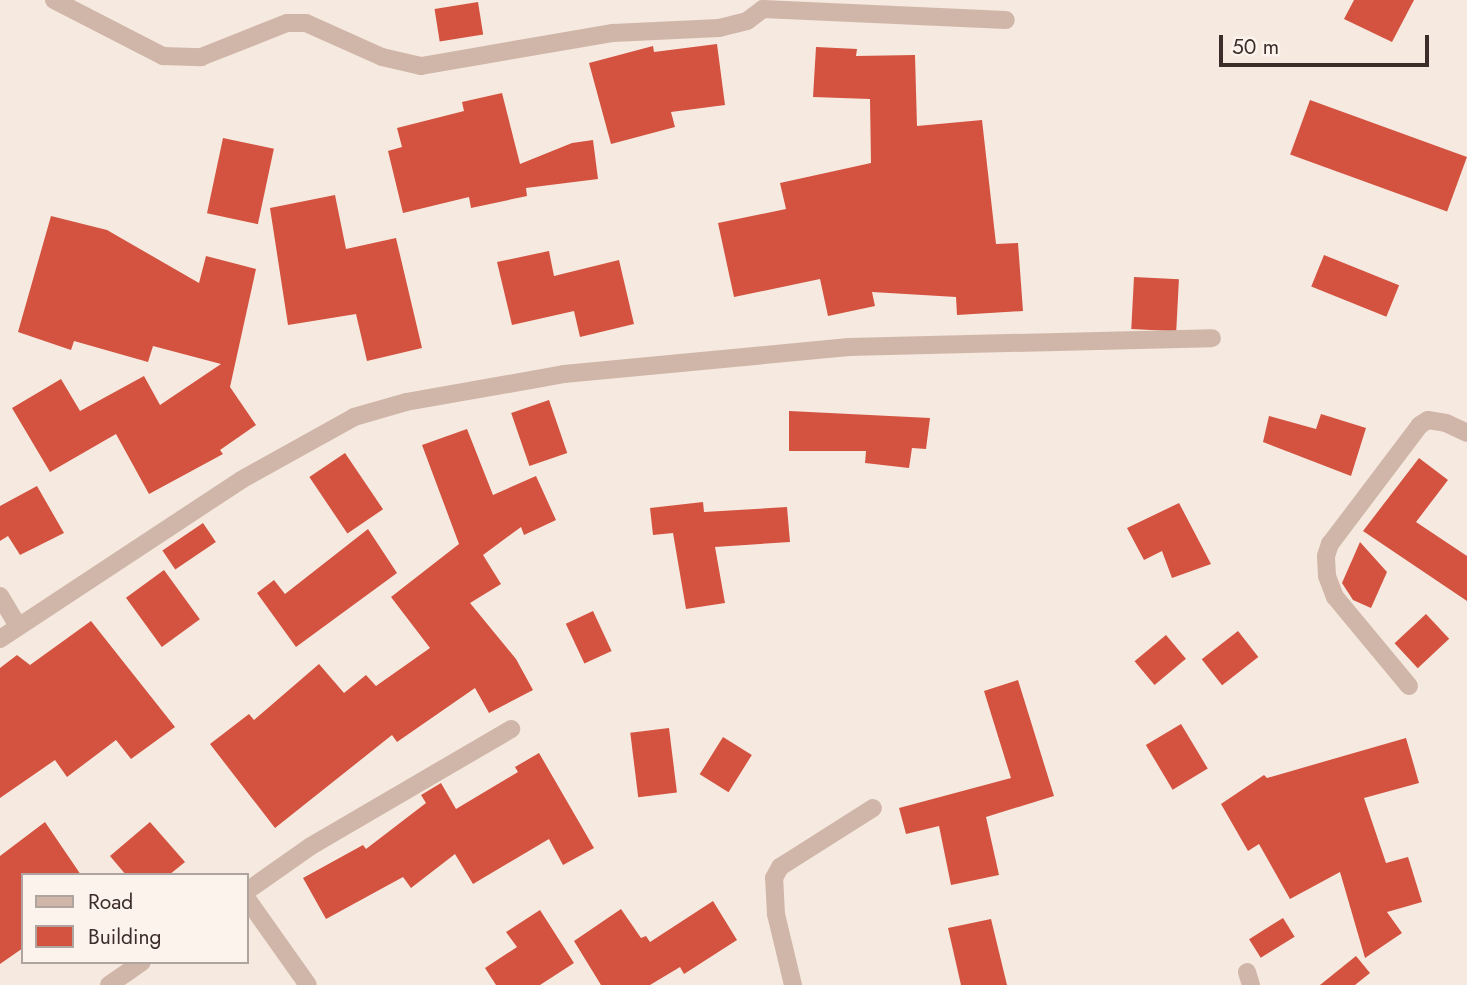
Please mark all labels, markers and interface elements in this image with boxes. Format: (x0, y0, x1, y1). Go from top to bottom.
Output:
scale bar (1222, 21, 1432, 65)
text: 50 m (1232, 32, 1279, 62)
legend (21, 873, 248, 964)
text: Road (88, 887, 133, 917)
text: Building (88, 922, 161, 952)

